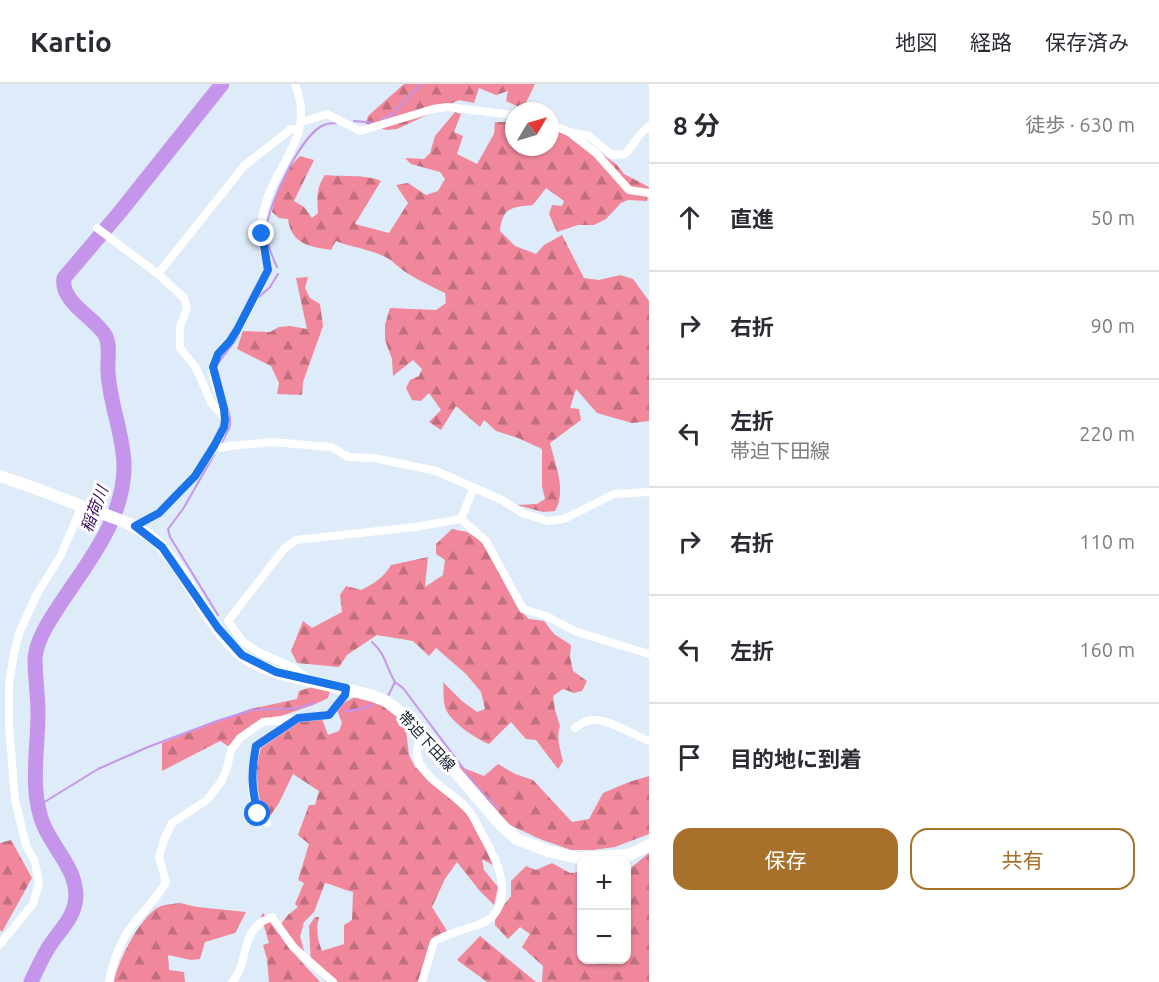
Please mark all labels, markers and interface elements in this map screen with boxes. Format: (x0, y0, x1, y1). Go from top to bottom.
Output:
text: Kartio (30, 26, 112, 57)
text: 地図 (895, 30, 937, 54)
text: 経路 (970, 30, 1012, 54)
text: 保存済み (1045, 30, 1129, 54)
north arrow (505, 102, 559, 156)
text: 8 分 (673, 111, 720, 140)
text: 徒歩 · 630 m (1025, 113, 1135, 136)
icon: ahead (673, 201, 706, 234)
text: 直進 (730, 206, 774, 231)
text: 50 m (1091, 206, 1135, 229)
route end (248, 220, 274, 246)
icon: right (673, 309, 706, 342)
text: 右折 (730, 314, 774, 339)
text: 90 m (1091, 314, 1135, 337)
text: 左折 (730, 408, 774, 433)
icon: left (673, 417, 706, 450)
text: 220 m (1079, 422, 1135, 445)
text: 帯迫下田線 (730, 439, 830, 462)
water label: 稲荷川 (77, 482, 112, 535)
icon: right (673, 525, 706, 558)
text: 右折 (730, 530, 774, 555)
text: 110 m (1079, 530, 1135, 553)
icon: left (673, 633, 706, 666)
text: 左折 (730, 638, 774, 663)
text: 160 m (1079, 638, 1135, 661)
street label: 帯迫下田線 (395, 708, 459, 774)
icon: arrive (673, 741, 706, 774)
text: 目的地に到着 (730, 746, 862, 771)
route start (244, 800, 270, 826)
button: 保存 (673, 828, 898, 890)
button: 共有 (910, 828, 1135, 890)
map controls (577, 856, 631, 964)
button: + (577, 856, 631, 910)
button: − (577, 910, 631, 964)

